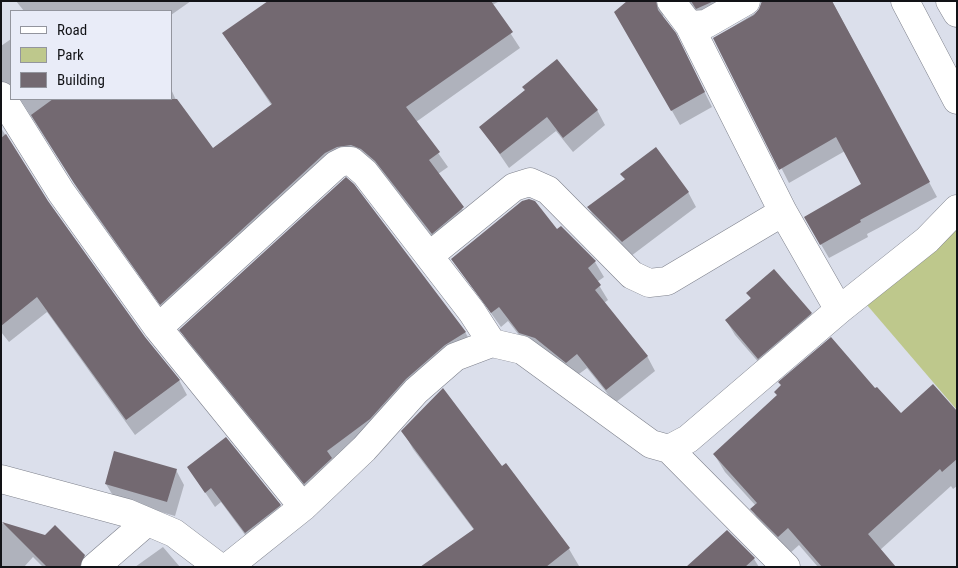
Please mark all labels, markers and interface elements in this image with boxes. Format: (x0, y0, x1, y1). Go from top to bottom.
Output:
legend (10, 10, 172, 100)
text: Road (57, 21, 87, 39)
text: Park (57, 46, 84, 64)
text: Building (57, 71, 105, 89)

